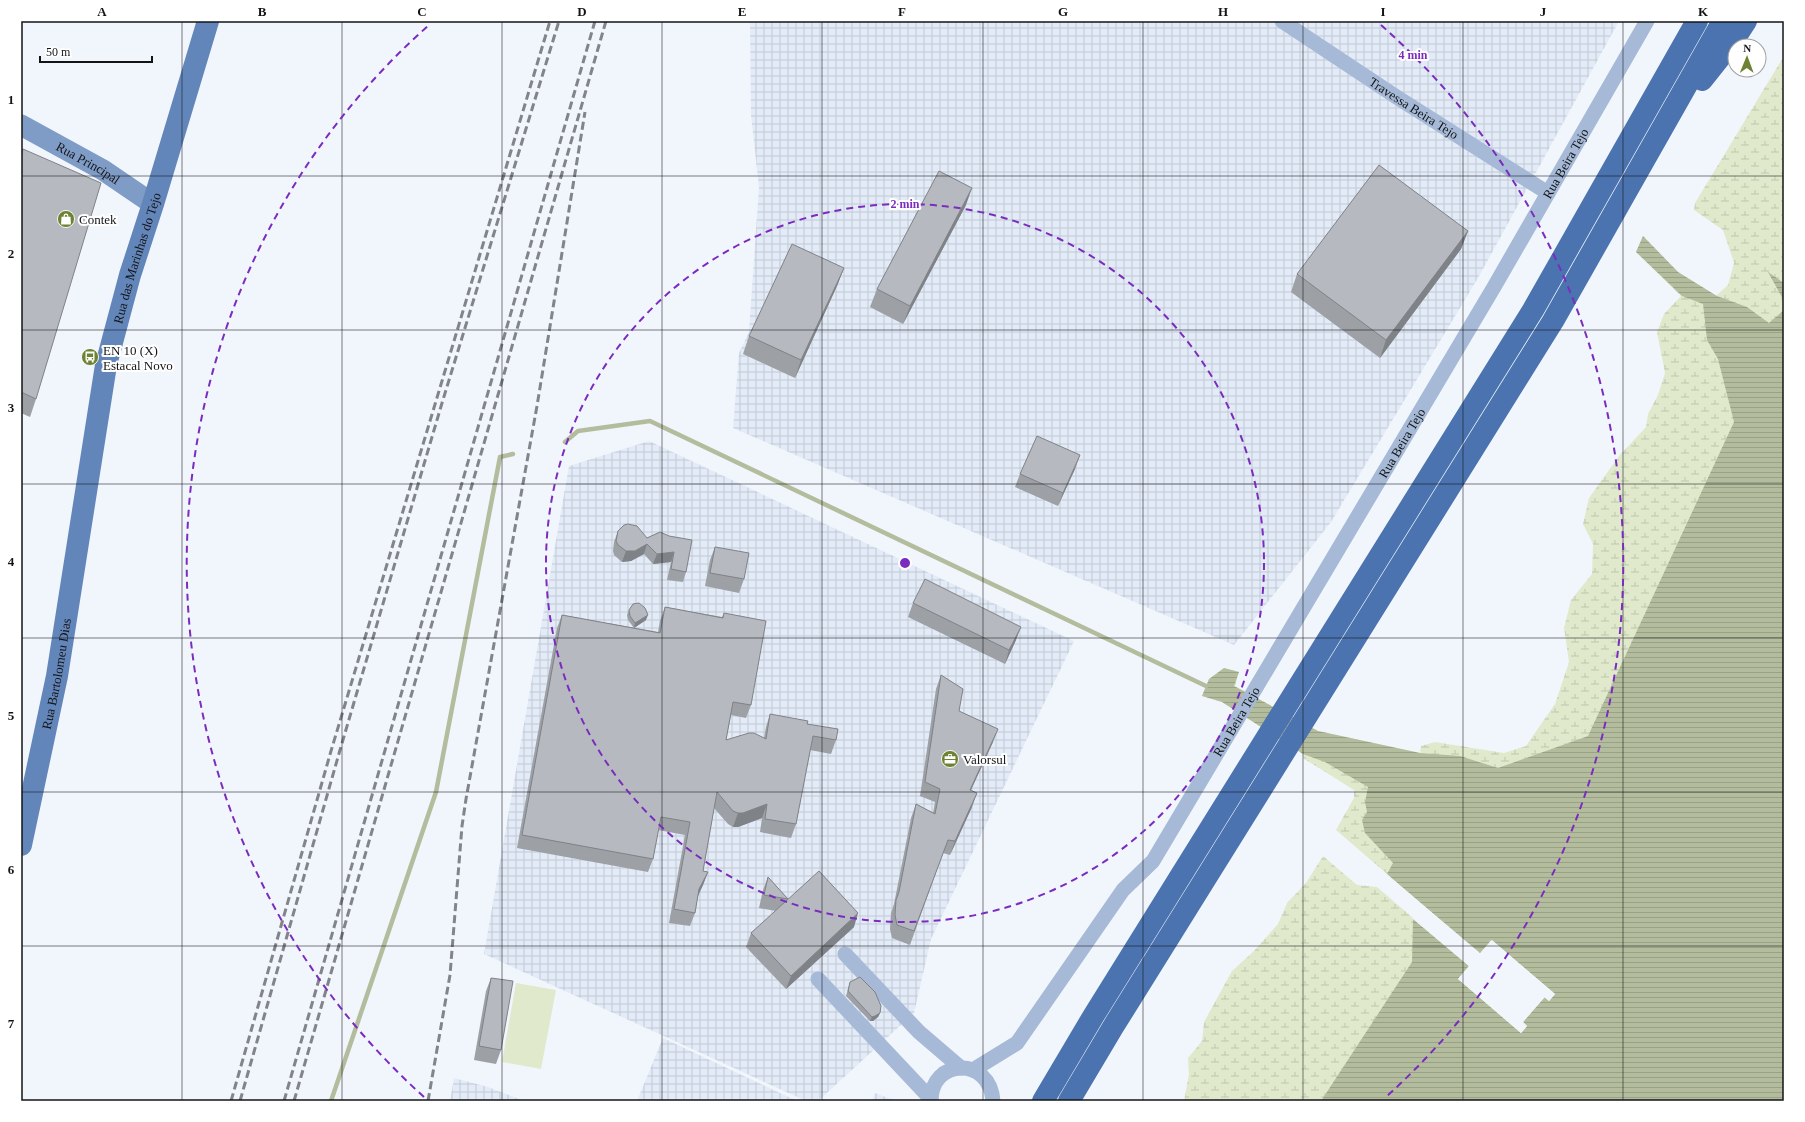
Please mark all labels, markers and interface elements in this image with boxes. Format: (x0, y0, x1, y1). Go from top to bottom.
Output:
text: A (97, 4, 107, 19)
text: B (258, 4, 267, 19)
text: C (417, 4, 427, 19)
text: D (577, 4, 587, 19)
text: E (738, 4, 746, 19)
text: F (898, 4, 906, 19)
text: G (1058, 4, 1068, 19)
text: H (1218, 4, 1228, 19)
text: I (1380, 4, 1386, 19)
text: J (1540, 4, 1547, 19)
text: K (1698, 4, 1709, 19)
scale bar (40, 38, 152, 64)
north arrow (1727, 38, 1767, 78)
text: N (1743, 42, 1751, 54)
text: 50 m (46, 45, 71, 59)
text: 4 min (1398, 48, 1428, 62)
street label: Travessa Beira Tejo (1366, 74, 1461, 142)
text: 1 (8, 92, 14, 107)
street label: Rua Beira Tejo (1540, 126, 1592, 201)
street label: Rua Principal (53, 139, 123, 188)
street label: Rua das Marinhas do Tejo (110, 191, 164, 325)
text: 2 min (890, 197, 920, 211)
shop icon: Contek (56, 209, 76, 229)
place label: Contek (79, 212, 117, 227)
text: 2 (8, 246, 14, 261)
place label: EN 10 (X) Estacal Novo (103, 343, 173, 373)
bus stop icon: EN 10 (X) Estacal Novo (80, 347, 100, 367)
text: 3 (8, 400, 15, 415)
street label: Rua Beira Tejo (1375, 405, 1428, 481)
text: 4 (8, 554, 15, 569)
centre of rings (898, 556, 912, 570)
street label: Rua Bartolomeu Dias (39, 617, 74, 731)
street label: Rua Beira Tejo (1210, 684, 1263, 759)
text: 5 (8, 708, 15, 723)
office icon: Valorsul (940, 749, 960, 769)
place label: Valorsul (963, 752, 1007, 767)
text: 6 (8, 862, 15, 877)
text: 7 (8, 1016, 15, 1031)

